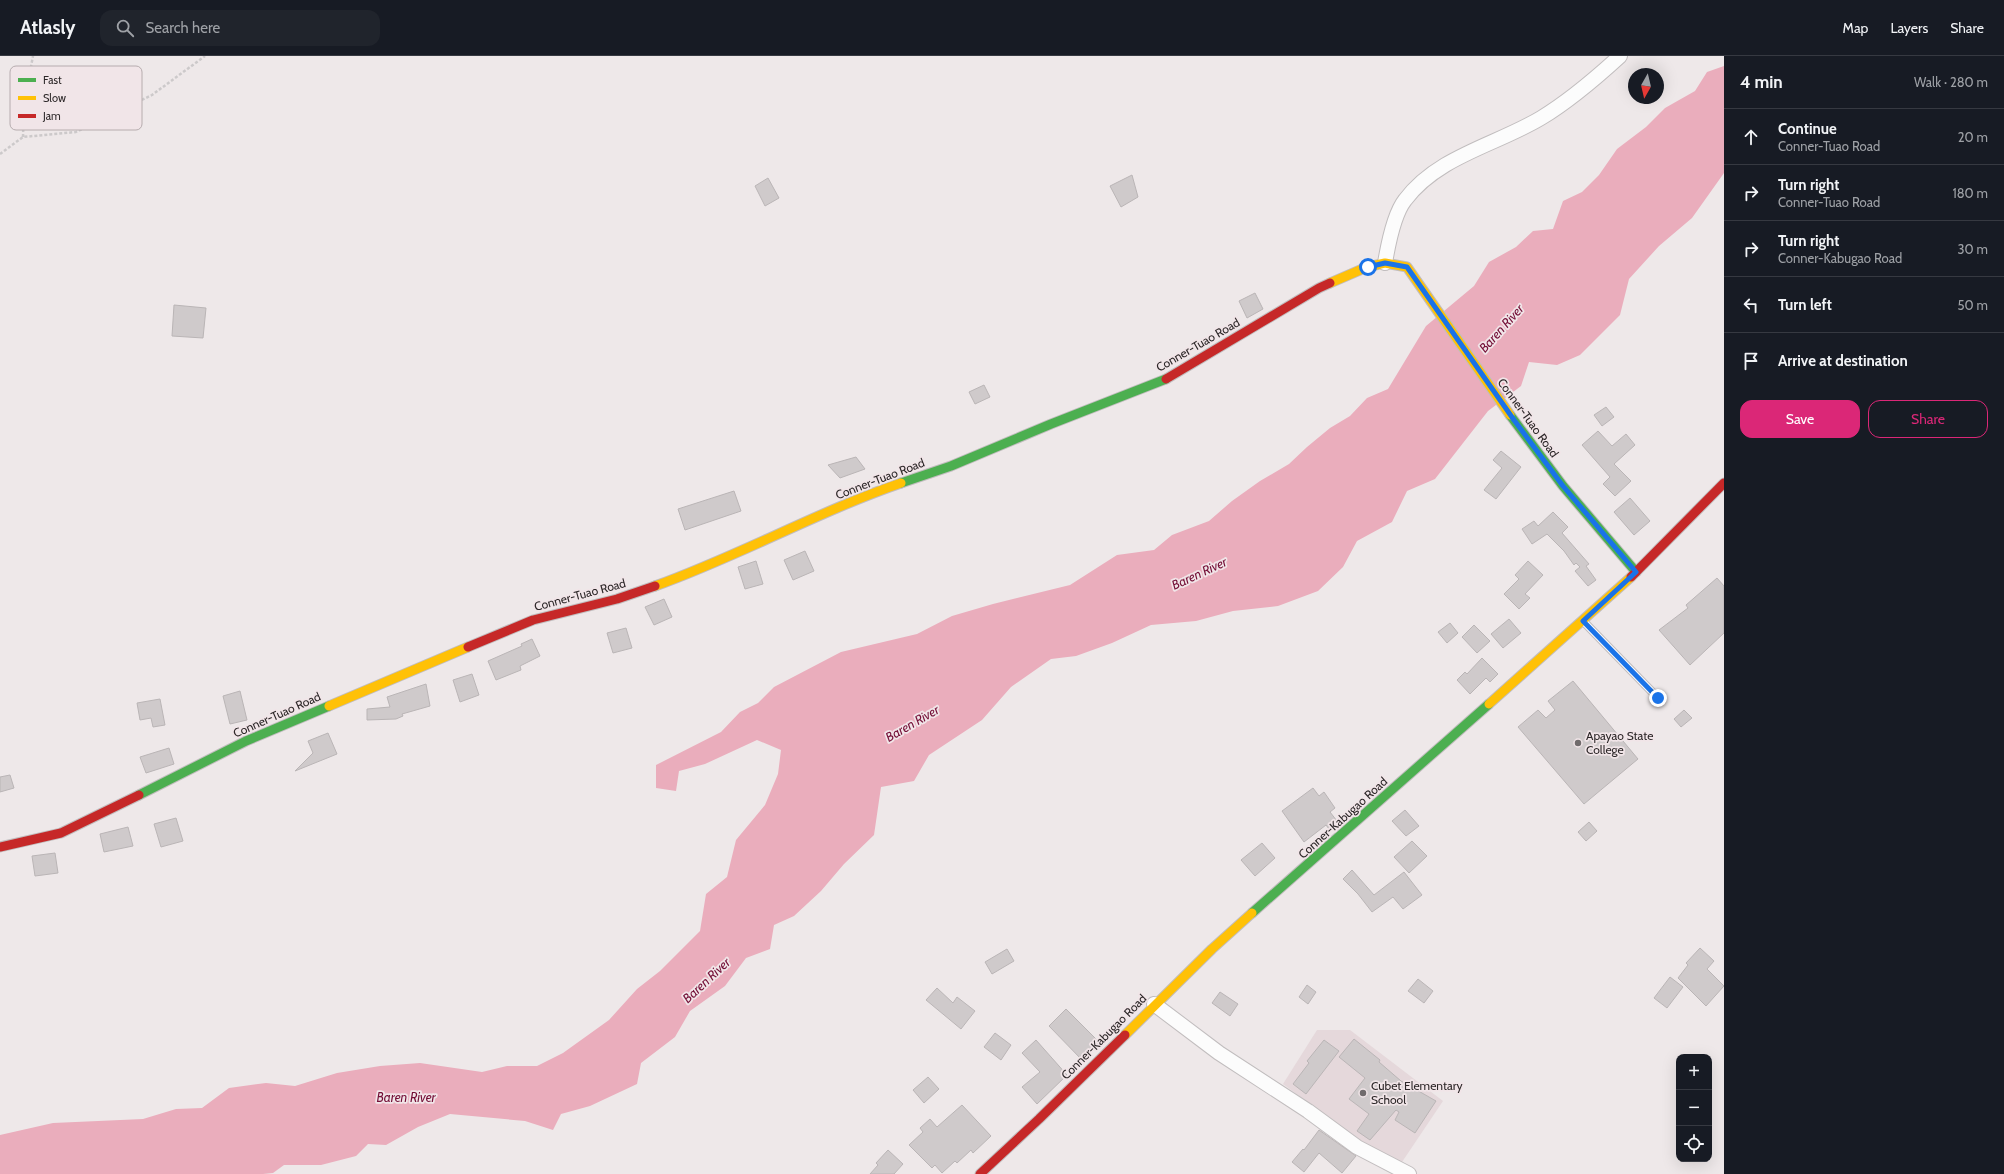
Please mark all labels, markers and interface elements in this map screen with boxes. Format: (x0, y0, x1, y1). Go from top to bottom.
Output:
search box (100, 10, 380, 46)
text: Atlasly (20, 16, 76, 39)
icon: search (114, 17, 136, 39)
text: Search here (146, 19, 220, 37)
text: Map (1843, 19, 1868, 37)
text: Layers (1890, 19, 1928, 37)
text: Share (1950, 19, 1984, 37)
legend (10, 66, 142, 130)
north arrow (1628, 68, 1664, 104)
text: 4 min (1740, 72, 1783, 92)
text: Fast (43, 73, 62, 87)
text: Walk · 280 m (1914, 74, 1988, 90)
text: Slow (43, 91, 66, 105)
text: Jam (42, 109, 61, 123)
text: Continue (1778, 120, 1837, 138)
icon: ahead (1740, 126, 1762, 148)
text: 20 m (1958, 129, 1988, 145)
text: Conner-Tuao Road (1778, 138, 1880, 154)
text: Turn right (1778, 176, 1839, 194)
icon: right (1740, 182, 1762, 204)
text: 180 m (1952, 185, 1988, 201)
text: Conner-Tuao Road (1778, 194, 1880, 210)
text: Turn right (1778, 232, 1839, 250)
icon: right (1740, 238, 1762, 260)
text: 30 m (1958, 241, 1988, 257)
text: Conner-Kabugao Road (1778, 250, 1902, 266)
route start (1359, 258, 1377, 276)
icon: left (1740, 294, 1762, 316)
text: Turn left (1778, 296, 1832, 314)
text: 50 m (1958, 297, 1988, 313)
water label: Baren River (1475, 300, 1527, 355)
street label: Conner-Tuao Road (1153, 315, 1242, 375)
icon: arrive (1740, 350, 1762, 372)
text: Arrive at destination (1778, 352, 1908, 370)
street label: Conner-Tuao Road (1495, 375, 1562, 460)
button: Save (1740, 400, 1860, 438)
button: Share (1868, 400, 1988, 438)
street label: Conner-Tuao Road (833, 455, 927, 502)
water label: Baren River (1169, 553, 1230, 593)
street label: Conner-Tuao Road (532, 575, 627, 614)
street label: Conner-Tuao Road (231, 689, 323, 741)
route end (1649, 689, 1667, 707)
water label: Baren River (882, 701, 942, 745)
place label: Apayao State College (1586, 728, 1653, 757)
marker: Apayao State College (1573, 738, 1583, 748)
street label: Conner-Kabugao Road (1295, 774, 1390, 862)
water label: Baren River (679, 953, 734, 1006)
street label: Conner-Kabugao Road (1058, 991, 1149, 1082)
map controls (1676, 1054, 1712, 1162)
button: + (1676, 1054, 1712, 1090)
place label: Cubet Elementary School (1371, 1078, 1463, 1107)
marker: Cubet Elementary School (1358, 1088, 1368, 1098)
water label: Baren River (376, 1089, 437, 1105)
button: − (1676, 1090, 1712, 1126)
button: locate (1676, 1126, 1712, 1162)

